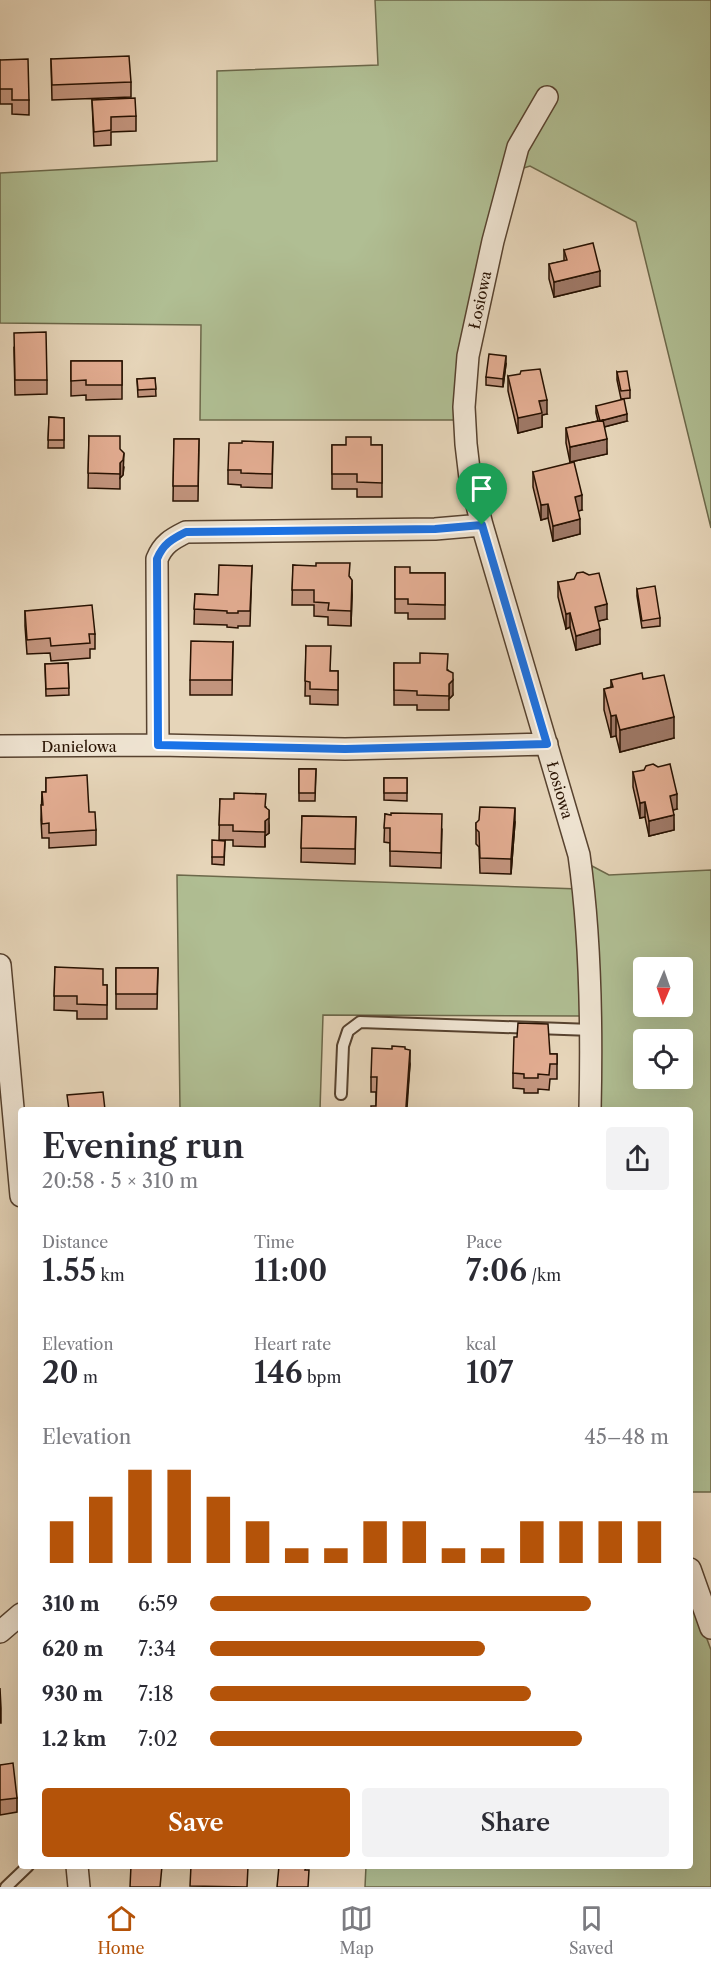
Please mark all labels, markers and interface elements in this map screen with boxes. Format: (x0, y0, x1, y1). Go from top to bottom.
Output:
street label: Łosiowa (465, 269, 495, 331)
pin (456, 463, 507, 525)
icon: arrive (465, 472, 498, 505)
street label: Danielowa (41, 737, 117, 756)
street label: Łosiowa (543, 759, 577, 821)
north arrow (633, 957, 693, 1017)
map controls (633, 957, 693, 1089)
button: locate (633, 1029, 693, 1089)
text: Evening run (42, 1126, 244, 1167)
button: share (606, 1127, 669, 1190)
text: 20:58 · 5 × 310 m (42, 1169, 198, 1193)
text: Distance (42, 1232, 108, 1252)
text: Time (254, 1232, 294, 1252)
text: Pace (466, 1232, 502, 1252)
text: 1.55 (42, 1252, 96, 1289)
text: 11:00 (254, 1252, 327, 1289)
text: 7:06 (466, 1252, 527, 1289)
text: km (96, 1265, 125, 1285)
text: /km (527, 1265, 561, 1285)
text: Elevation (42, 1334, 113, 1354)
text: Heart rate (254, 1334, 331, 1354)
text: kcal (466, 1334, 496, 1354)
text: 20 (42, 1354, 79, 1391)
text: 146 (254, 1354, 303, 1391)
text: 107 (466, 1354, 513, 1391)
text: m (79, 1367, 98, 1387)
text: bpm (303, 1367, 341, 1387)
text: Elevation (42, 1425, 131, 1449)
text: 45–48 m (584, 1425, 669, 1449)
text: 310 m (42, 1592, 100, 1616)
text: 6:59 (138, 1592, 178, 1616)
text: 620 m (42, 1637, 103, 1661)
text: 7:34 (138, 1637, 176, 1661)
text: 930 m (42, 1682, 103, 1706)
text: 7:18 (138, 1682, 174, 1706)
text: 1.2 km (42, 1727, 106, 1751)
text: 7:02 (138, 1727, 178, 1751)
button: Save (42, 1788, 350, 1857)
button: Share (362, 1788, 669, 1857)
tab: Home (98, 1902, 145, 1958)
tab: Map (340, 1902, 374, 1958)
tab: Saved (569, 1902, 613, 1958)

